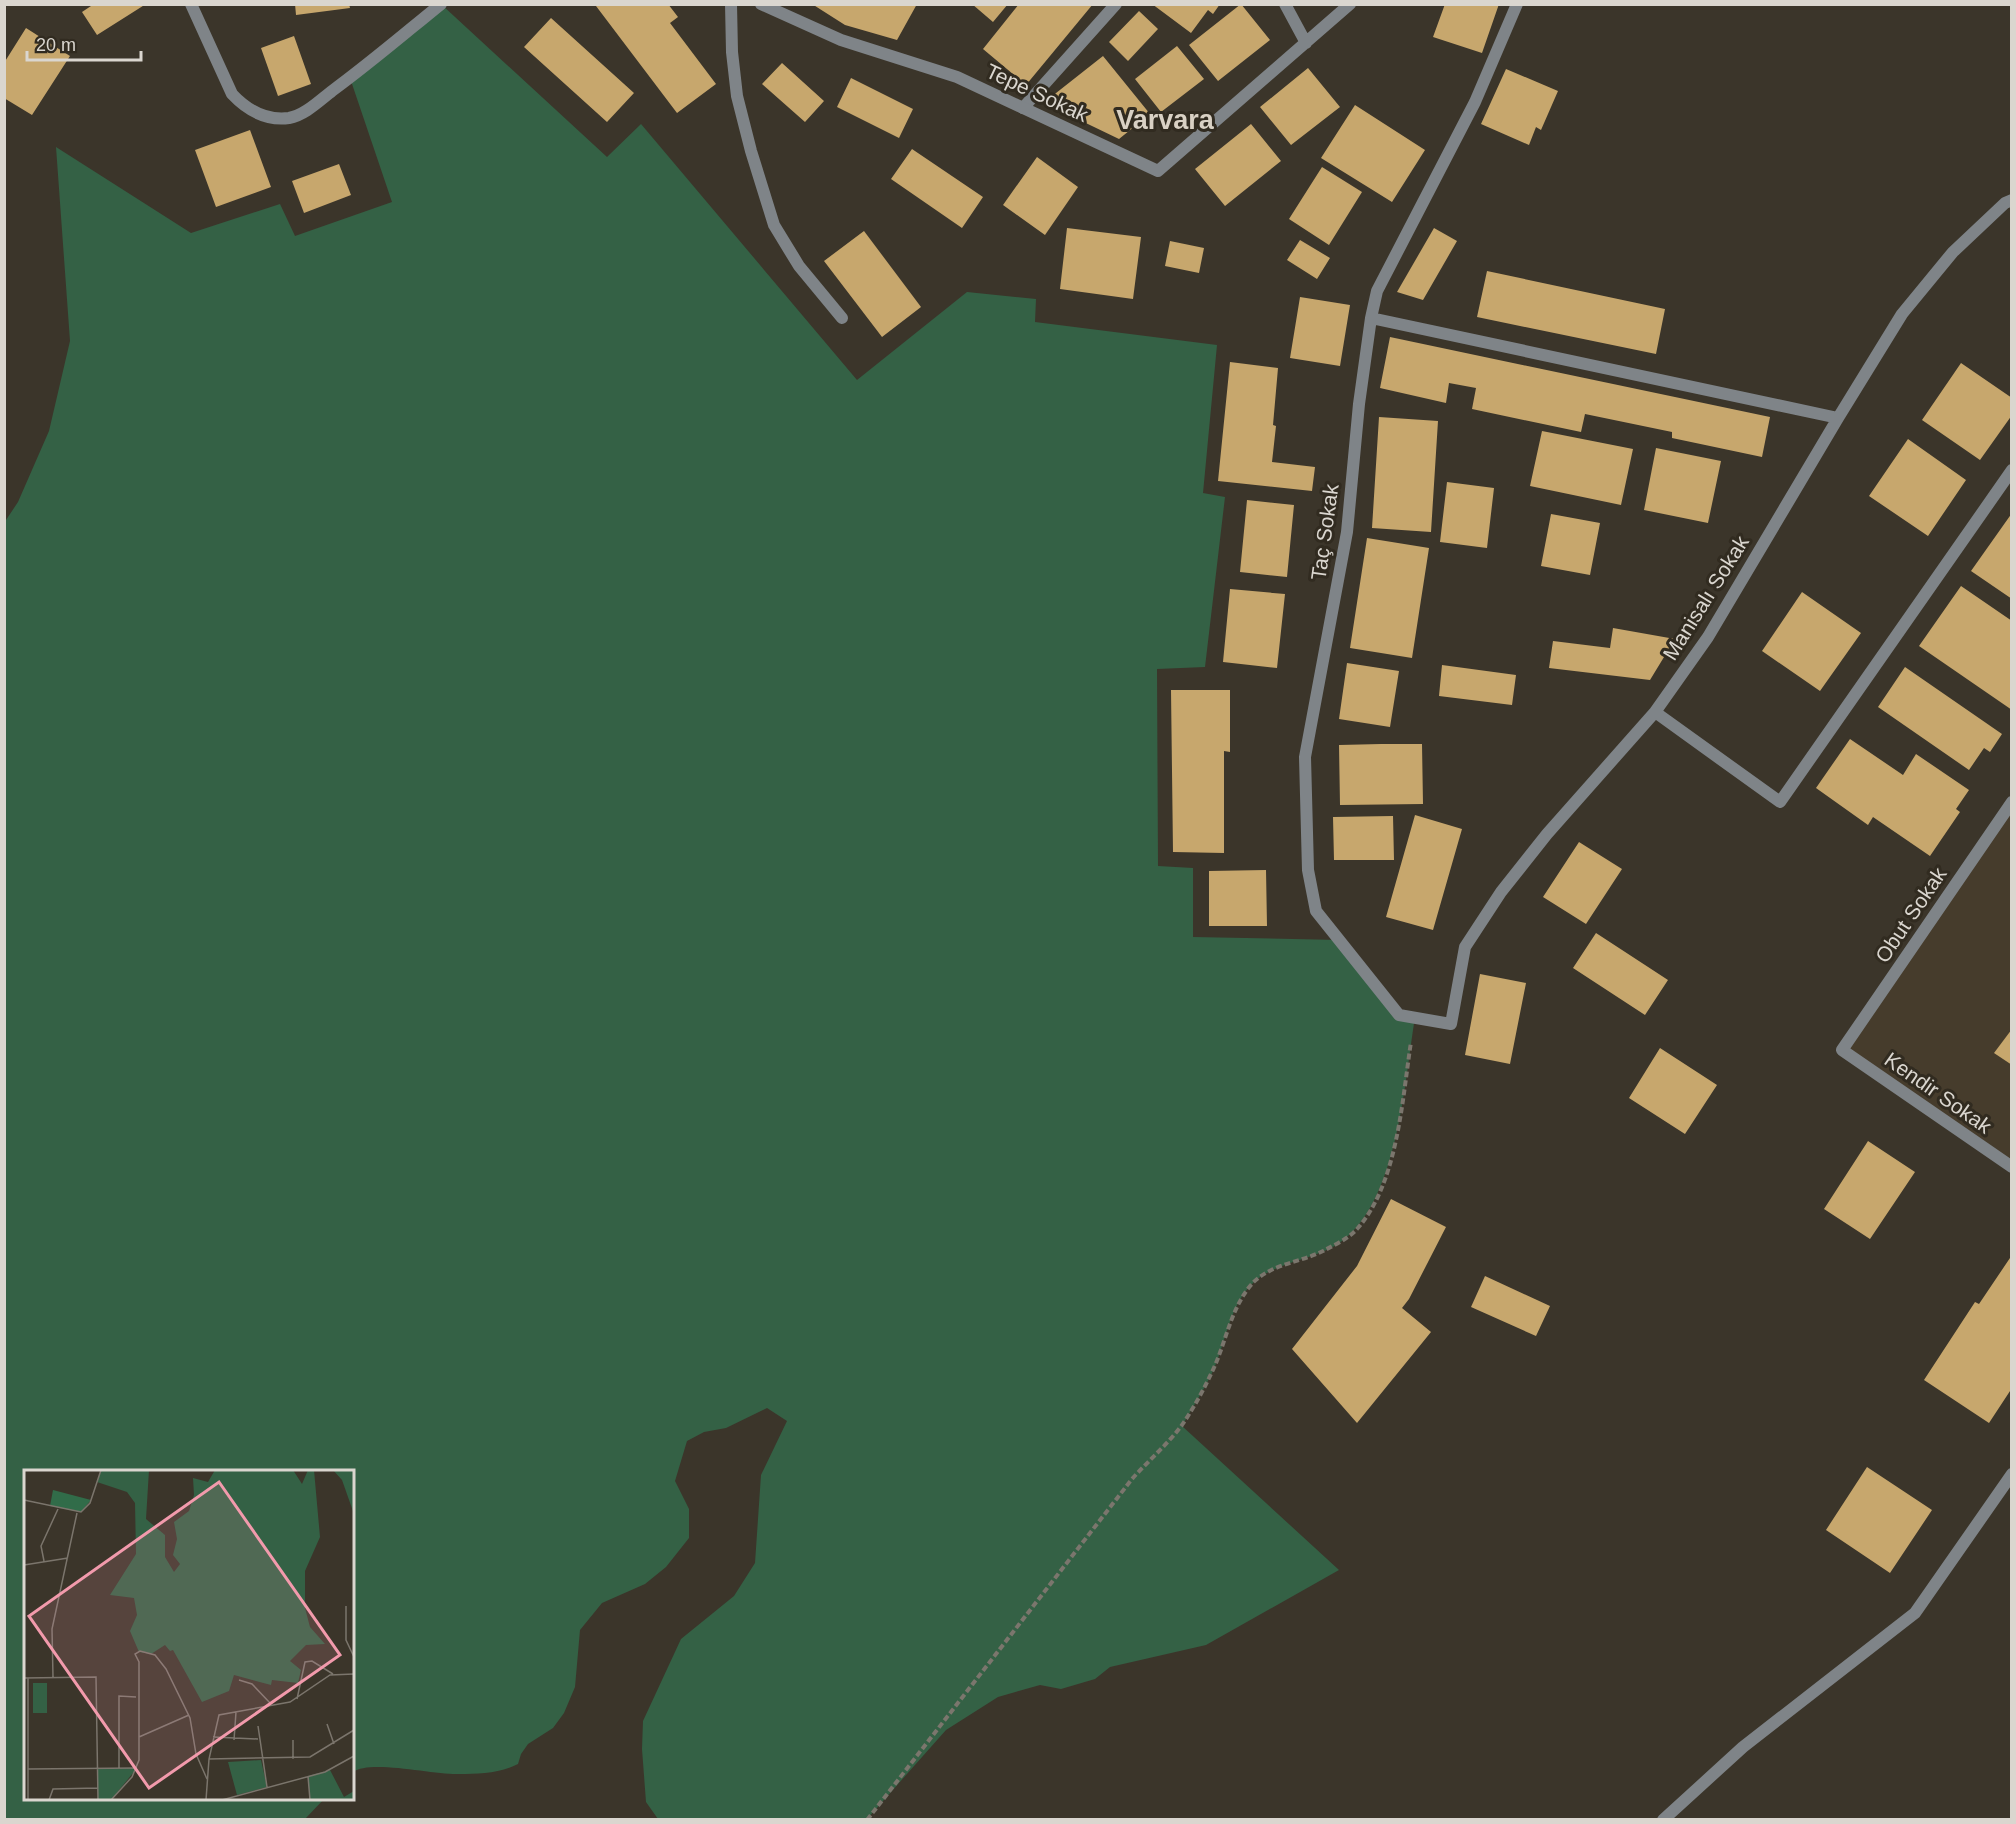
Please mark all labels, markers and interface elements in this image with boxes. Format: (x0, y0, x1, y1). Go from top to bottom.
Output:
scale bar (27, 24, 141, 62)
text: 20 m (36, 35, 76, 55)
street label: Tepe Sokak (983, 59, 1092, 126)
district label: Varvara (1116, 105, 1215, 135)
street label: Taç Sokak (1306, 482, 1343, 582)
street label: Manisalı Sokak (1658, 531, 1753, 664)
street label: Obut Sokak (1870, 862, 1951, 967)
street label: Kendir Sokak (1881, 1047, 1996, 1138)
inset map (24, 1470, 354, 1800)

